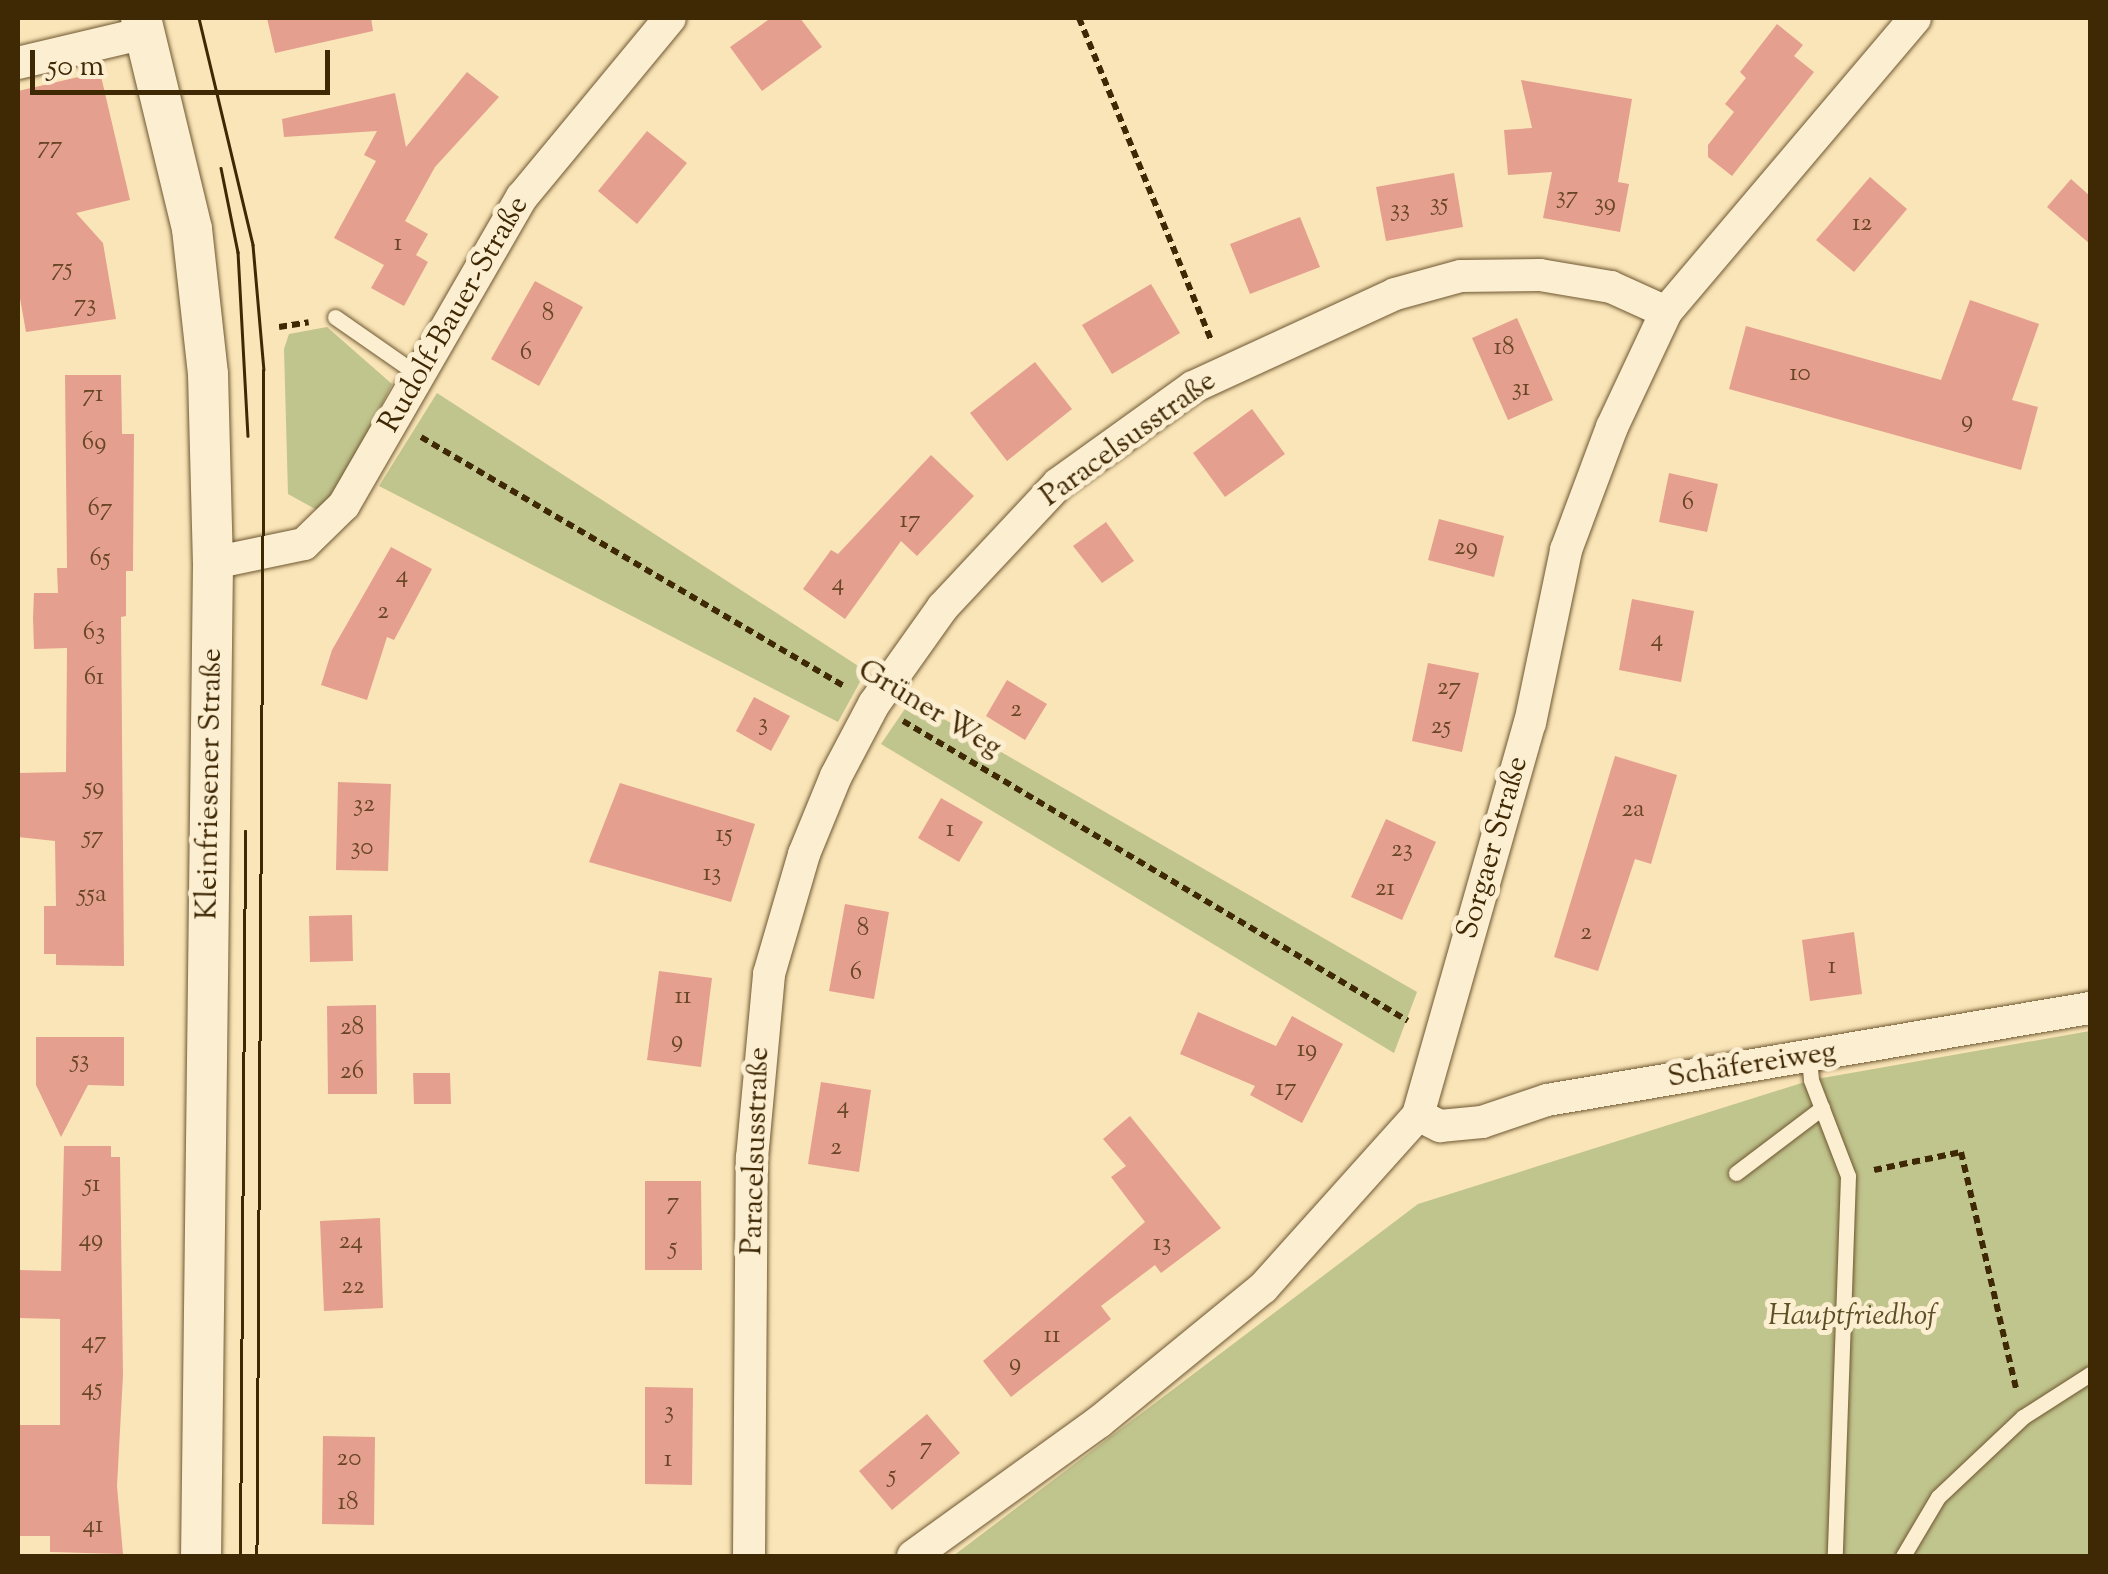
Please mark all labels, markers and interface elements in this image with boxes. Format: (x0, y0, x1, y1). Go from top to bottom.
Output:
scale bar (35, 30, 335, 92)
text: 50 m (47, 46, 104, 89)
house number: 77 (37, 132, 63, 162)
house number: 37 (1556, 182, 1578, 212)
house number: 35 (1430, 189, 1448, 219)
house number: 39 (1594, 189, 1616, 219)
street label: Rudolf-Bauer-Straße (373, 190, 537, 440)
house number: 33 (1390, 195, 1410, 225)
house number: 12 (1852, 209, 1872, 239)
house number: 1 (394, 229, 402, 259)
house number: 75 (51, 254, 73, 284)
house number: 73 (74, 290, 96, 320)
house number: 8 (542, 299, 554, 329)
house number: 18 (1494, 333, 1514, 363)
house number: 6 (520, 338, 532, 368)
house number: 10 (1789, 359, 1811, 389)
street label: Paracelsusstraße (1034, 364, 1224, 516)
house number: 31 (1512, 374, 1530, 404)
house number: 71 (82, 380, 104, 410)
house number: 9 (1961, 406, 1973, 436)
house number: 69 (82, 428, 106, 458)
house number: 6 (1682, 488, 1694, 518)
house number: 67 (88, 494, 112, 524)
house number: 17 (899, 506, 921, 536)
house number: 29 (1454, 533, 1478, 563)
house number: 65 (90, 544, 110, 574)
house number: 4 (396, 561, 408, 591)
house number: 4 (832, 569, 844, 599)
house number: 2 (377, 597, 389, 627)
house number: 63 (83, 618, 105, 648)
house number: 4 (1651, 625, 1663, 655)
street label: Kleinfriesener Straße (191, 648, 231, 920)
street label: Grüner Weg (851, 653, 1007, 767)
house number: 61 (84, 663, 104, 693)
house number: 27 (1437, 673, 1461, 703)
house number: 2 (1010, 695, 1022, 725)
house number: 3 (758, 709, 768, 739)
house number: 25 (1431, 712, 1451, 742)
street label: Sorgaer Straße (1451, 753, 1537, 943)
house number: 59 (84, 773, 104, 803)
house number: 32 (353, 790, 375, 820)
house number: 2a (1621, 795, 1645, 825)
house number: 1 (946, 815, 954, 845)
house number: 15 (715, 820, 733, 850)
house number: 57 (82, 822, 104, 852)
house number: 30 (350, 833, 374, 863)
house number: 23 (1391, 835, 1413, 865)
house number: 13 (703, 859, 721, 889)
house number: 21 (1375, 874, 1395, 904)
house number: 55a (78, 880, 106, 910)
house number: 8 (857, 914, 869, 944)
house number: 2 (1580, 918, 1592, 948)
house number: 1 (1828, 952, 1836, 982)
house number: 6 (850, 958, 862, 988)
house number: 11 (675, 982, 691, 1012)
house number: 28 (340, 1013, 364, 1043)
house number: 9 (671, 1026, 683, 1056)
house number: 19 (1297, 1035, 1317, 1065)
street label: Schäfereiweg (1665, 1035, 1839, 1097)
house number: 53 (71, 1046, 89, 1076)
street label: Paracelsusstraße (735, 1046, 779, 1256)
house number: 26 (340, 1057, 364, 1087)
house number: 17 (1275, 1074, 1297, 1104)
house number: 4 (837, 1092, 849, 1122)
house number: 2 (830, 1133, 842, 1163)
house number: 51 (83, 1170, 101, 1200)
house number: 7 (667, 1188, 679, 1218)
house number: 49 (79, 1225, 103, 1255)
house number: 24 (339, 1227, 363, 1257)
house number: 13 (1153, 1229, 1171, 1259)
house number: 5 (669, 1233, 677, 1263)
house number: 22 (341, 1272, 365, 1302)
park label: Hauptfriedhof (1768, 1299, 1936, 1335)
house number: 11 (1044, 1321, 1060, 1351)
house number: 47 (81, 1327, 107, 1357)
house number: 9 (1009, 1349, 1021, 1379)
house number: 45 (81, 1374, 103, 1404)
house number: 3 (664, 1397, 674, 1427)
house number: 7 (920, 1433, 932, 1463)
house number: 20 (337, 1444, 361, 1474)
house number: 1 (664, 1445, 672, 1475)
house number: 5 (888, 1461, 896, 1491)
house number: 18 (338, 1488, 358, 1518)
house number: 41 (82, 1511, 104, 1541)

